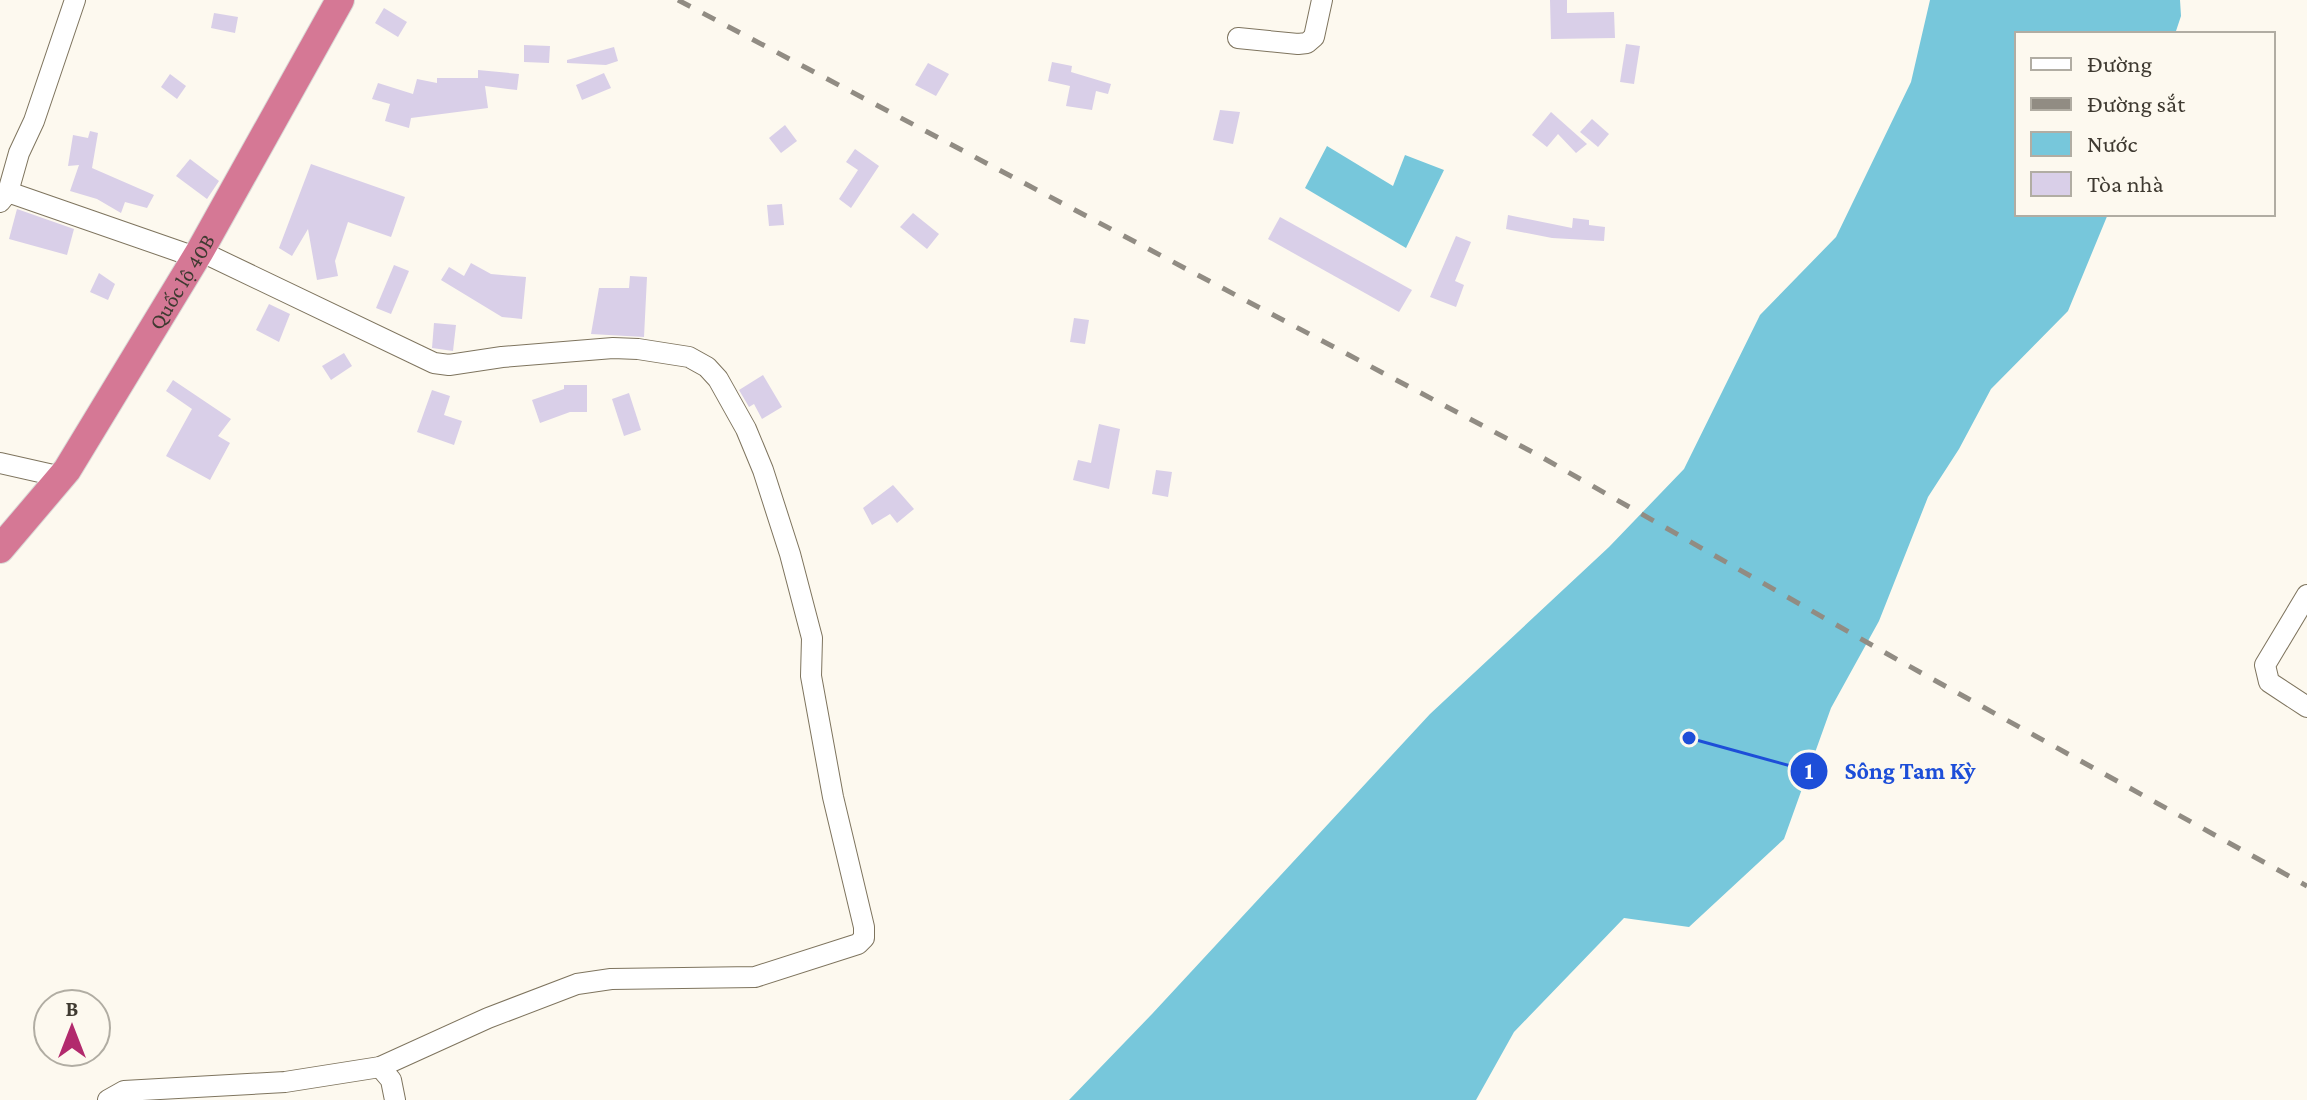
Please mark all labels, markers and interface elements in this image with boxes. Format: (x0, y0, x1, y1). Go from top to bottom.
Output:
legend (2015, 32, 2275, 216)
text: Đường (2087, 50, 2153, 77)
text: Đường sắt (2087, 90, 2186, 117)
text: Nước (2087, 130, 2137, 157)
text: Tòa nhà (2087, 170, 2164, 197)
street label: Quốc lộ 40B (143, 230, 220, 334)
callout: Sông Tam Kỳ (1789, 747, 1992, 795)
text: 1 (1805, 757, 1814, 784)
text: Sông Tam Kỳ (1844, 757, 1976, 784)
north arrow (32, 988, 112, 1068)
text: B (66, 996, 79, 1021)

